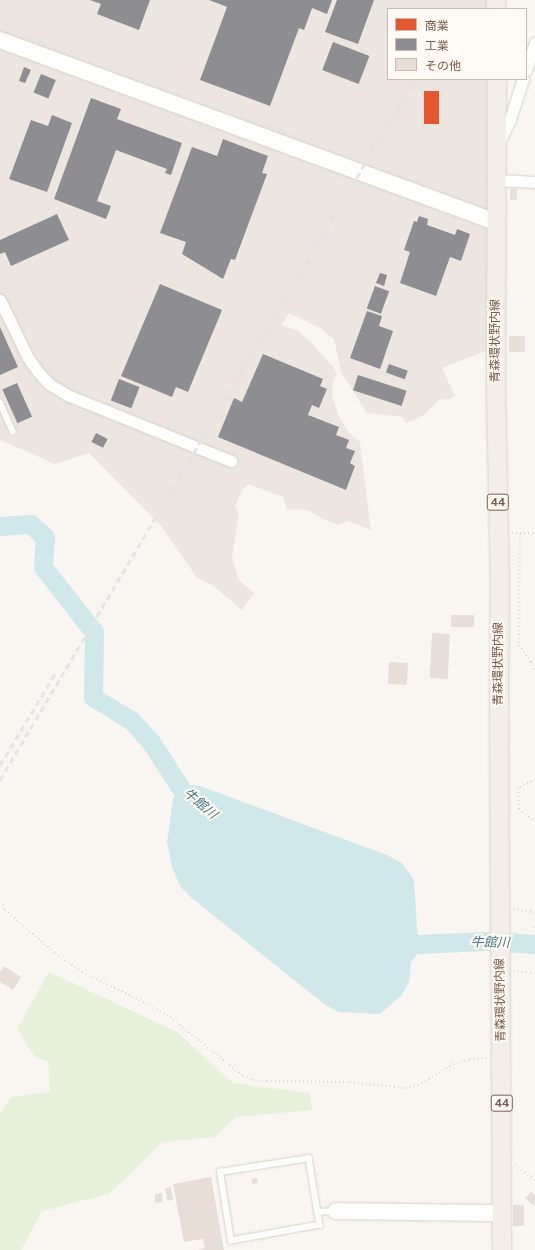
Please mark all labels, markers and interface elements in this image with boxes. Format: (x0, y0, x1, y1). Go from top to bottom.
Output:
legend (387, 8, 527, 80)
text: 商業 (425, 19, 449, 33)
text: 工業 (425, 39, 449, 53)
text: その他 (425, 59, 461, 73)
street label: 青森環状野内線 (489, 299, 503, 383)
road number: 44 (486, 493, 510, 511)
street label: 青森環状野内線 (492, 622, 506, 706)
water label: 牛館川 (180, 785, 220, 823)
water label: 牛館川 (470, 935, 510, 951)
street label: 青森環状野内線 (493, 958, 509, 1042)
road number: 44 (490, 1094, 514, 1112)

